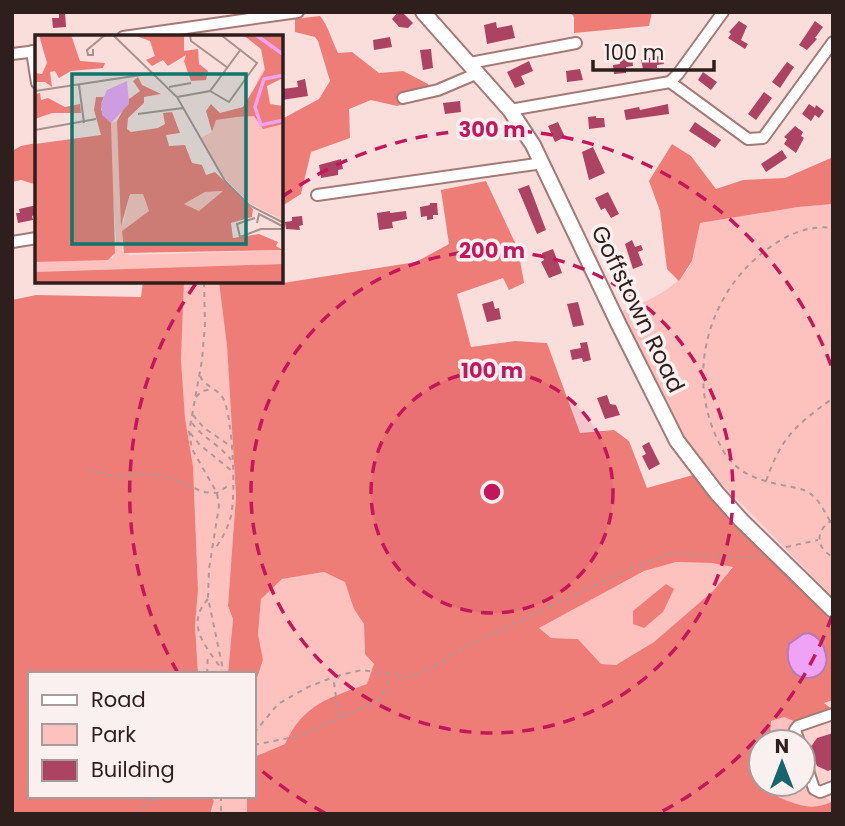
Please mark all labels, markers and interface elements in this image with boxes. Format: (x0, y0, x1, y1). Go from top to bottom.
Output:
scale bar (593, 28, 714, 72)
inset map (35, 35, 284, 284)
text: 100 m (604, 38, 664, 67)
text: 300 m (459, 115, 525, 144)
street label: Goffstown Road (584, 220, 692, 398)
text: 200 m (459, 236, 525, 265)
text: 100 m (461, 356, 523, 385)
centre of rings (480, 480, 504, 504)
legend (28, 672, 256, 798)
text: Road (91, 685, 146, 714)
text: Park (91, 720, 136, 749)
north arrow (747, 728, 817, 798)
text: N (775, 733, 789, 760)
text: Building (91, 755, 175, 784)

